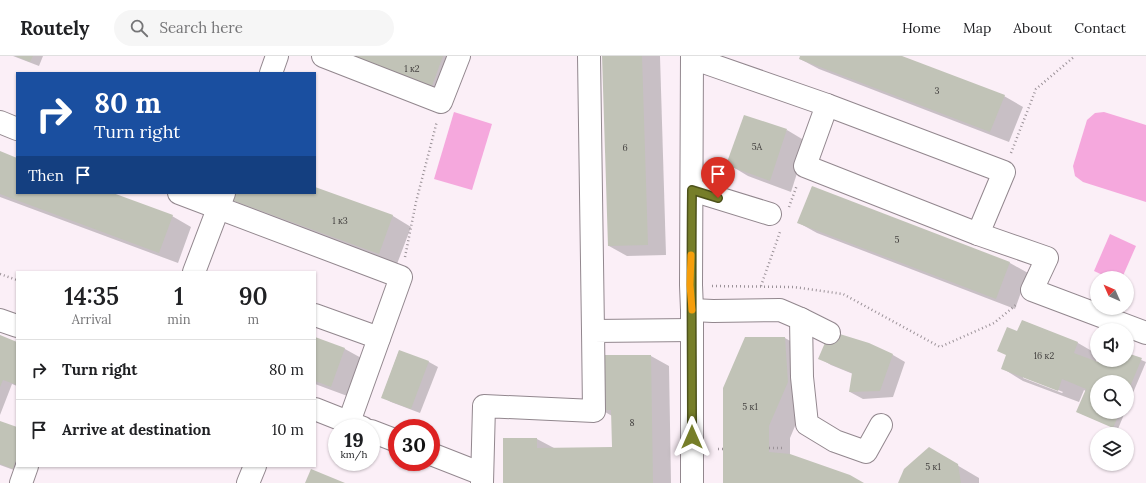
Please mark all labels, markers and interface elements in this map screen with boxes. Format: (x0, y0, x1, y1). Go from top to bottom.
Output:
search box (114, 10, 394, 46)
text: Routely (20, 16, 90, 40)
icon: search (128, 17, 150, 39)
text: Search here (160, 18, 243, 37)
text: Home (902, 19, 941, 37)
text: Map (963, 19, 991, 37)
text: About (1013, 19, 1052, 37)
text: Contact (1074, 19, 1126, 37)
house number: 1 к2 (404, 63, 420, 74)
text: 80 m (94, 85, 161, 121)
house number: 3 (934, 85, 940, 96)
icon: right (28, 88, 80, 140)
text: Turn right (94, 120, 180, 143)
house number: 5А (752, 141, 763, 152)
house number: 6 (622, 142, 628, 153)
pin (701, 157, 735, 198)
icon: arrive (707, 163, 729, 185)
icon: arrive (72, 164, 94, 186)
text: Then (28, 166, 64, 185)
house number: 1 к3 (332, 215, 348, 226)
house number: 5 (895, 234, 900, 245)
north arrow (1090, 271, 1134, 315)
map controls (1090, 271, 1134, 471)
text: 14:35 (64, 281, 119, 312)
text: 1 (174, 281, 184, 312)
text: 90 (239, 281, 268, 312)
text: Arrival (72, 311, 112, 328)
text: min (167, 311, 191, 328)
text: m (247, 311, 259, 328)
button: sound (1090, 323, 1134, 367)
house number: 16 к2 (1034, 350, 1054, 361)
icon: right (28, 359, 50, 381)
text: Turn right (62, 360, 138, 379)
text: 80 m (269, 360, 304, 379)
button: search (1090, 375, 1134, 419)
house number: 5 к1 (742, 401, 758, 412)
position arrow (671, 416, 713, 458)
house number: 8 (629, 417, 635, 428)
icon: arrive (28, 419, 50, 441)
speed limit sign: 30 (388, 419, 440, 471)
text: Arrive at destination (62, 420, 211, 439)
text: 10 m (272, 420, 304, 439)
text: 19 (344, 427, 364, 452)
button: layers (1090, 427, 1134, 471)
text: km/h (340, 448, 368, 461)
house number: 5 к1 (925, 461, 941, 472)

